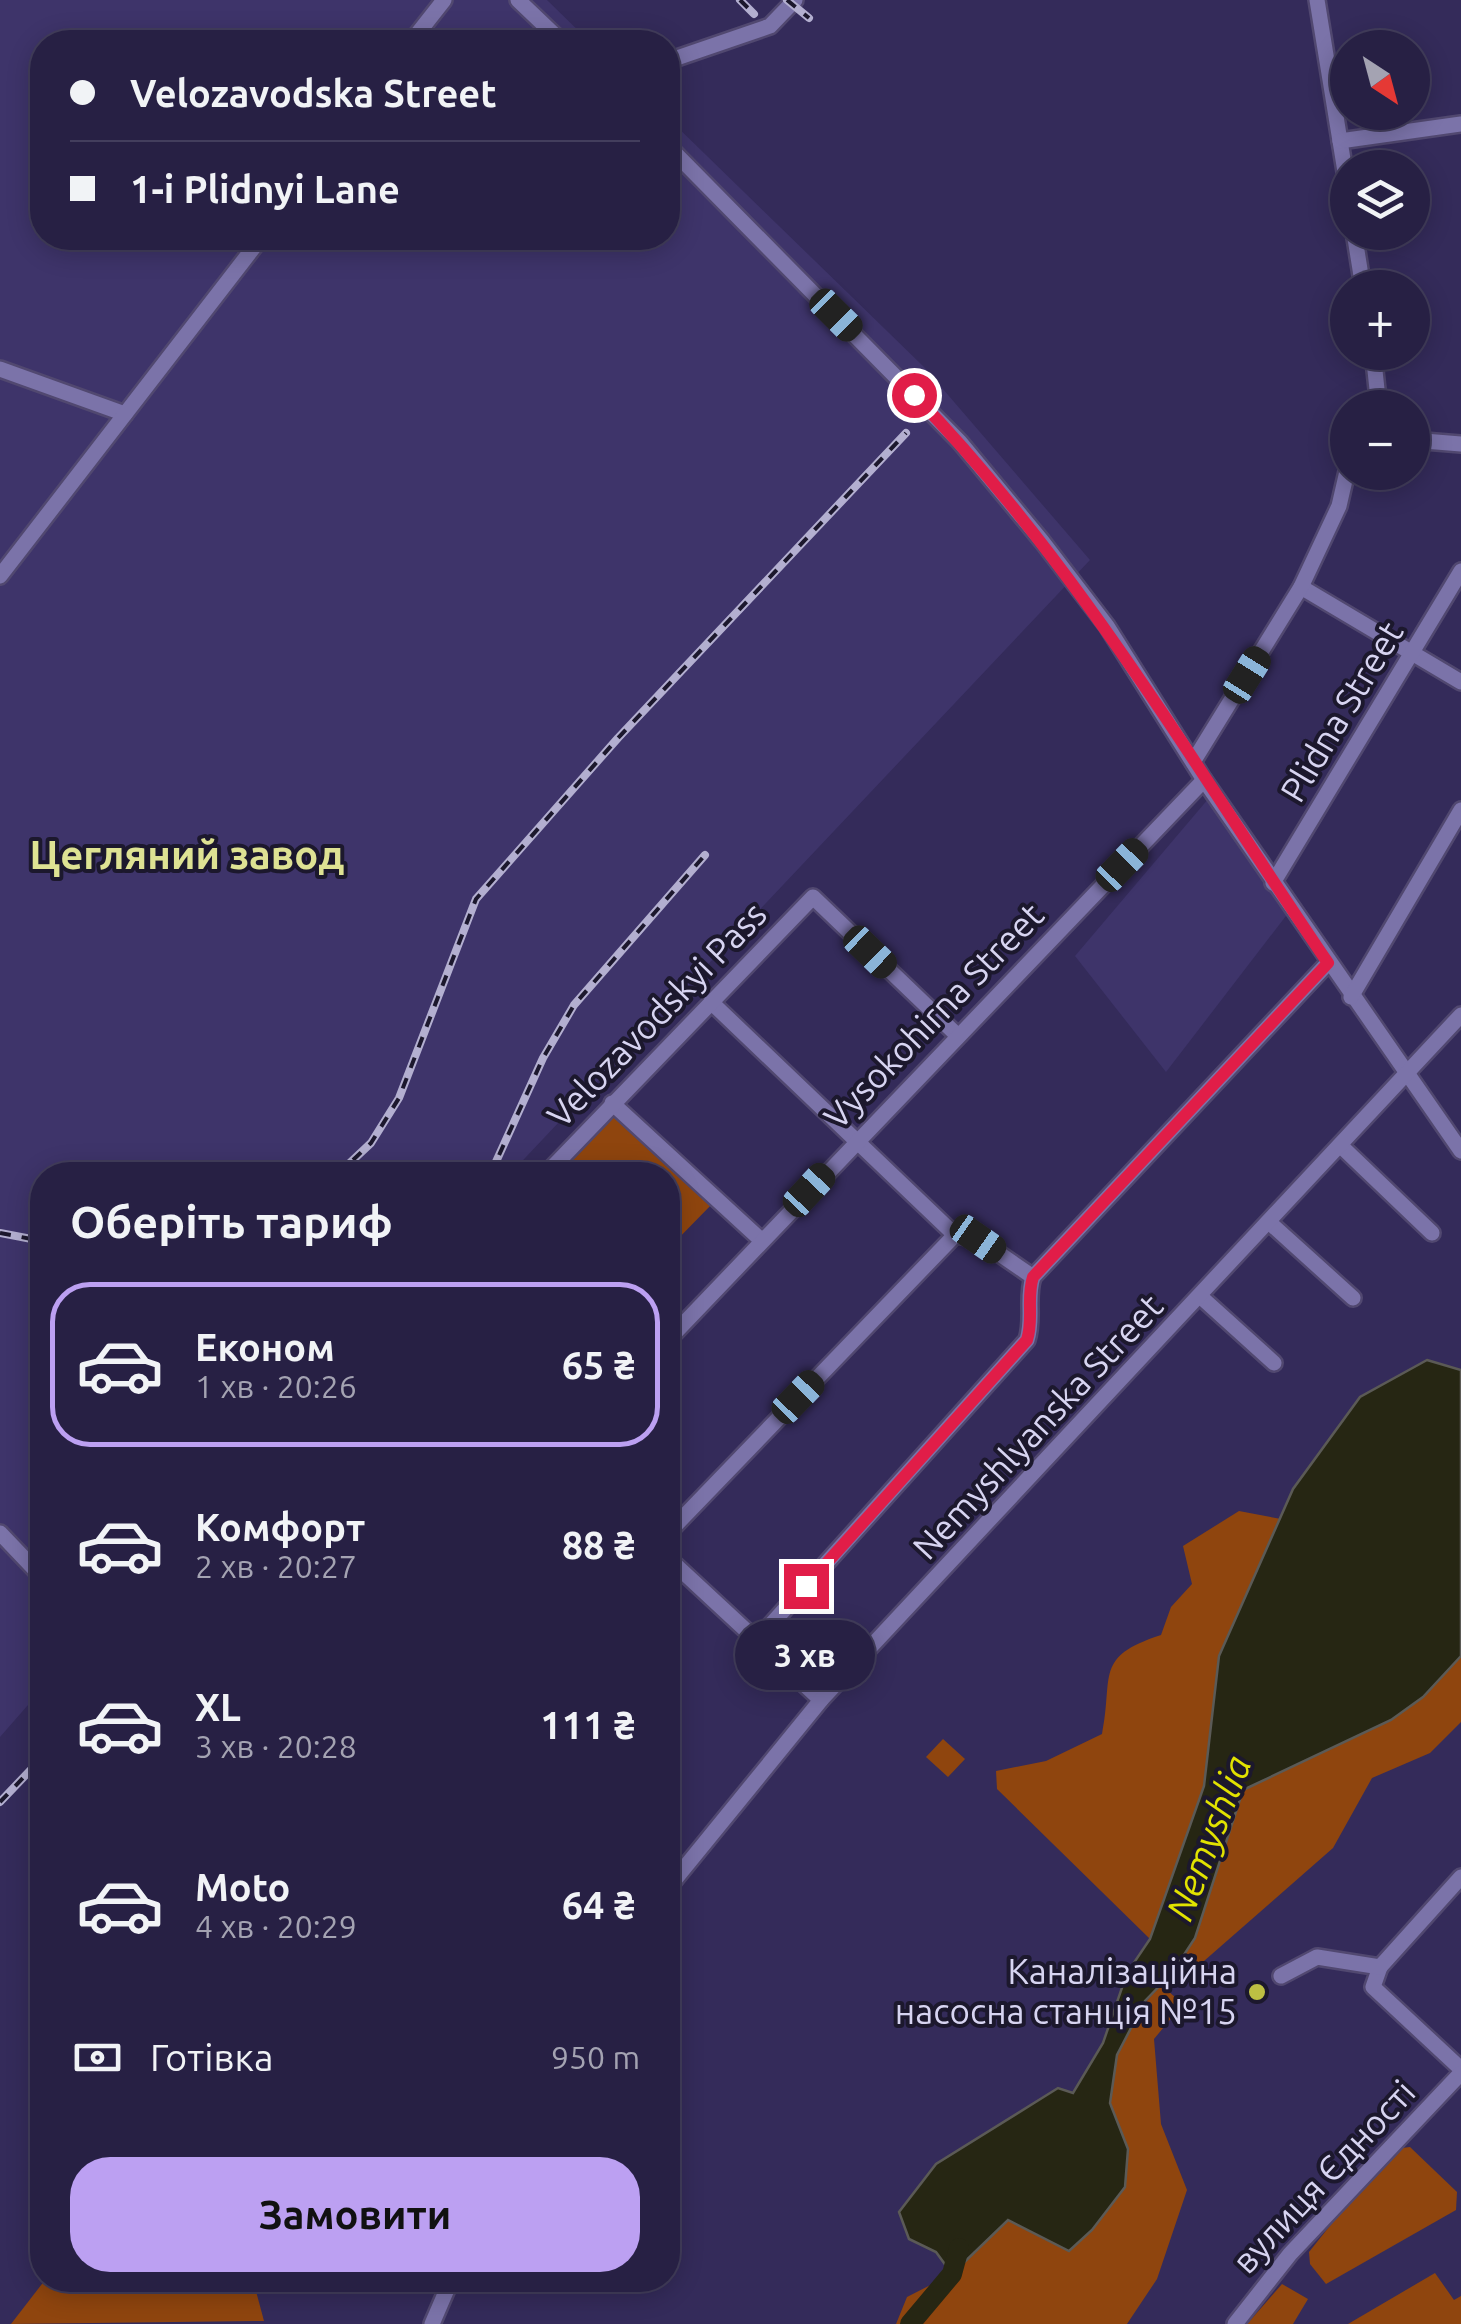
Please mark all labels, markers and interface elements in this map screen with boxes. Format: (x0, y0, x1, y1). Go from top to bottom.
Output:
north arrow (1330, 30, 1430, 130)
map controls (1330, 30, 1430, 490)
text: Velozavodska Street (130, 72, 497, 114)
button: layers (1330, 150, 1430, 250)
text: 1-i Plidnyi Lane (130, 168, 400, 210)
button: + (1330, 270, 1430, 370)
car (804, 283, 868, 347)
route start (892, 373, 937, 418)
button: − (1330, 390, 1430, 490)
street label: Plidna Street (1272, 614, 1411, 809)
car (1218, 642, 1276, 708)
district label: Цегляний завод (29, 832, 345, 877)
car (1090, 833, 1154, 897)
street label: Velozavodskyi Pass (539, 894, 774, 1135)
street label: Vysokohirna Street (815, 894, 1051, 1136)
car (838, 920, 902, 984)
car (778, 1158, 840, 1222)
text: Оберіть тариф (70, 1196, 393, 1247)
car (945, 1210, 1011, 1268)
street label: Nemyshlyanska Street (904, 1286, 1170, 1567)
icon: car (75, 1320, 165, 1410)
text: Економ (195, 1326, 335, 1368)
text: 65 ₴ (562, 1344, 635, 1386)
car (766, 1365, 830, 1429)
text: 1 хв · 20:26 (195, 1368, 357, 1404)
icon: car (75, 1500, 165, 1590)
text: Комфорт (195, 1506, 365, 1548)
text: 88 ₴ (562, 1524, 635, 1566)
text: 2 хв · 20:27 (195, 1548, 357, 1584)
route end (784, 1564, 829, 1609)
callout: 3 хв (736, 1621, 876, 1691)
text: 3 хв (774, 1637, 836, 1673)
icon: car (75, 1680, 165, 1770)
text: XL (195, 1686, 241, 1728)
text: 111 ₴ (540, 1704, 635, 1746)
text: 3 хв · 20:28 (195, 1728, 357, 1764)
water label: Nemyshlia (1158, 1750, 1259, 1926)
icon: car (75, 1860, 165, 1950)
text: Moto (195, 1866, 290, 1908)
text: 64 ₴ (562, 1884, 635, 1926)
text: 4 хв · 20:29 (195, 1908, 357, 1944)
place label: Каналізаційна насосна станція №15 (895, 1951, 1237, 2031)
marker: Каналізаційна насосна станція №15 (1246, 1981, 1268, 2003)
icon: cash (70, 2030, 125, 2085)
text: Готівка (150, 2036, 273, 2078)
text: 950 m (551, 2039, 640, 2075)
street label: вулиця Єдності (1224, 2072, 1423, 2281)
button: Замовити (70, 2157, 640, 2272)

